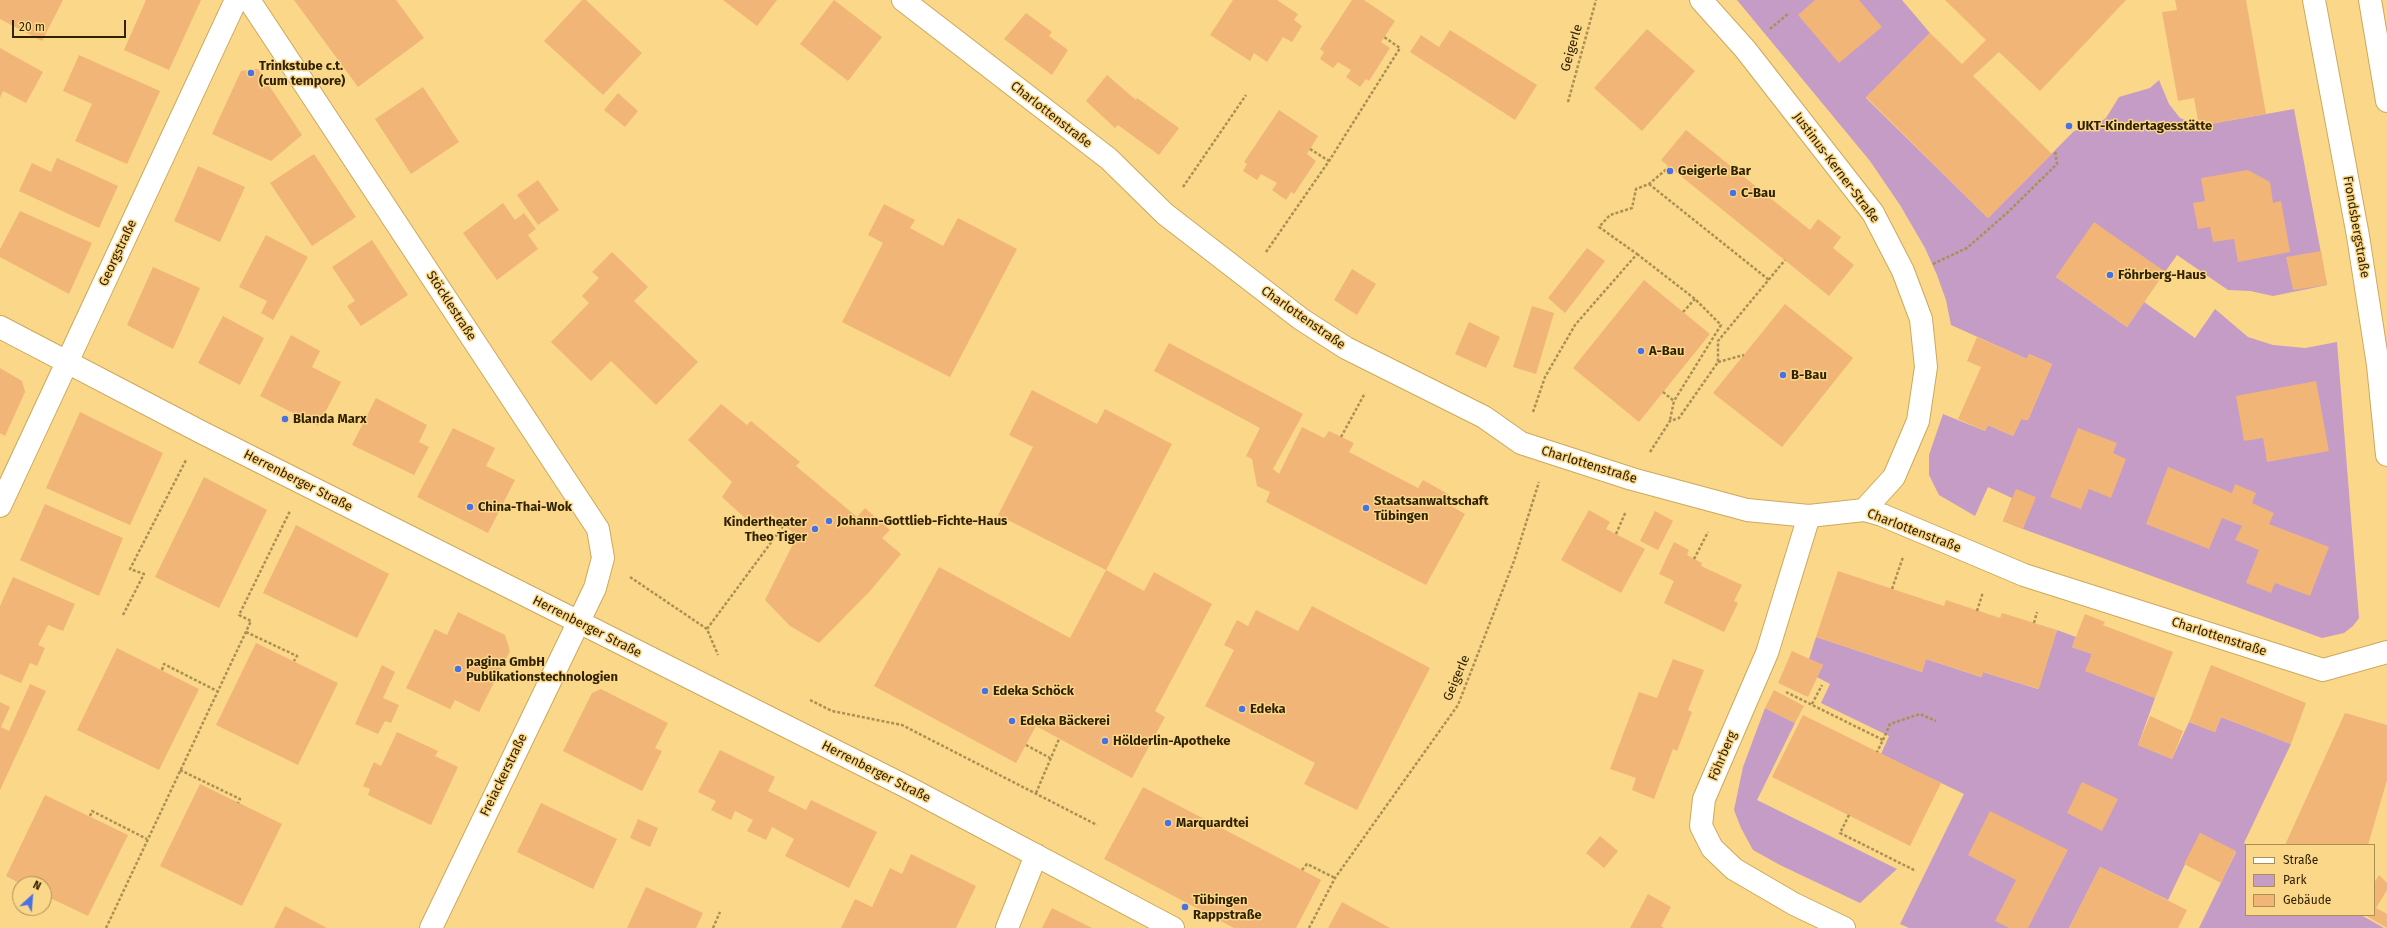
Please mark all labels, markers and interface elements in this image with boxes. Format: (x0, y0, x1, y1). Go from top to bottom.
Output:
scale bar (14, 12, 128, 38)
text: 20 m (19, 20, 45, 34)
street label: Geigerle (1558, 23, 1586, 73)
place label: Trinkstube c.t. (cum tempore) (259, 58, 345, 89)
marker: Trinkstube c.t. (cum tempore) (246, 68, 256, 78)
street label: Charlottenstraße (1007, 78, 1095, 152)
street label: Justinus-Kerner-Straße (1789, 110, 1883, 226)
place label: UKT-Kindertagesstätte (2077, 118, 2212, 134)
marker: UKT-Kindertagesstätte (2064, 121, 2074, 131)
place label: Geigerle Bar (1678, 163, 1751, 179)
marker: Geigerle Bar (1665, 166, 1675, 176)
street label: Frondsbergstraße (2339, 175, 2373, 279)
place label: C-Bau (1741, 185, 1776, 201)
marker: C-Bau (1728, 188, 1738, 198)
street label: Georgstraße (96, 217, 140, 289)
place label: Föhrberg-Haus (2118, 267, 2206, 283)
street label: Stöcklestraße (423, 268, 479, 344)
marker: Föhrberg-Haus (2105, 270, 2115, 280)
street label: Charlottenstraße (1258, 283, 1348, 353)
place label: A-Bau (1649, 343, 1684, 359)
marker: A-Bau (1636, 346, 1646, 356)
place label: B-Bau (1791, 367, 1827, 383)
marker: B-Bau (1778, 370, 1788, 380)
place label: Blanda Marx (293, 411, 367, 427)
marker: Blanda Marx (280, 414, 290, 424)
street label: Charlottenstraße (1539, 443, 1639, 487)
street label: Herrenberger Straße (241, 447, 355, 515)
place label: Staatsanwaltschaft Tübingen (1374, 493, 1488, 524)
place label: China-Thai-Wok (478, 499, 572, 515)
marker: China-Thai-Wok (465, 502, 475, 512)
marker: Staatsanwaltschaft Tübingen (1361, 503, 1371, 513)
street label: Charlottenstraße (1865, 506, 1963, 556)
place label: Johann-Gottlieb-Fichte-Haus (837, 513, 1007, 529)
place label: Kindertheater Theo Tiger (724, 514, 807, 545)
marker: Johann-Gottlieb-Fichte-Haus (824, 516, 834, 526)
marker: Kindertheater Theo Tiger (810, 524, 820, 534)
street label: Herrenberger Straße (530, 593, 644, 661)
street label: Charlottenstraße (2169, 614, 2269, 660)
street label: Geigerle (1440, 653, 1474, 703)
place label: pagina GmbH Publikationstechnologien (466, 654, 618, 685)
marker: pagina GmbH Publikationstechnologien (453, 664, 463, 674)
place label: Edeka Schöck (993, 683, 1074, 699)
marker: Edeka Schöck (980, 686, 990, 696)
place label: Edeka (1250, 701, 1286, 717)
marker: Edeka (1237, 704, 1247, 714)
place label: Edeka Bäckerei (1020, 713, 1110, 729)
marker: Edeka Bäckerei (1007, 716, 1017, 726)
street label: Föhrberg (1706, 729, 1740, 783)
street label: Freiackerstraße (477, 731, 531, 819)
place label: Hölderlin-Apotheke (1113, 733, 1230, 749)
marker: Hölderlin-Apotheke (1100, 736, 1110, 746)
street label: Herrenberger Straße (819, 738, 933, 806)
place label: Marquardtei (1176, 815, 1249, 831)
marker: Marquardtei (1163, 818, 1173, 828)
legend (2245, 844, 2375, 916)
text: Straße (2283, 853, 2318, 867)
text: Park (2283, 873, 2307, 887)
north arrow (12, 876, 52, 916)
text: N (31, 878, 43, 893)
place label: Tübingen Rappstraße (1193, 892, 1262, 923)
text: Gebäude (2283, 893, 2331, 907)
marker: Tübingen Rappstraße (1180, 902, 1190, 912)

